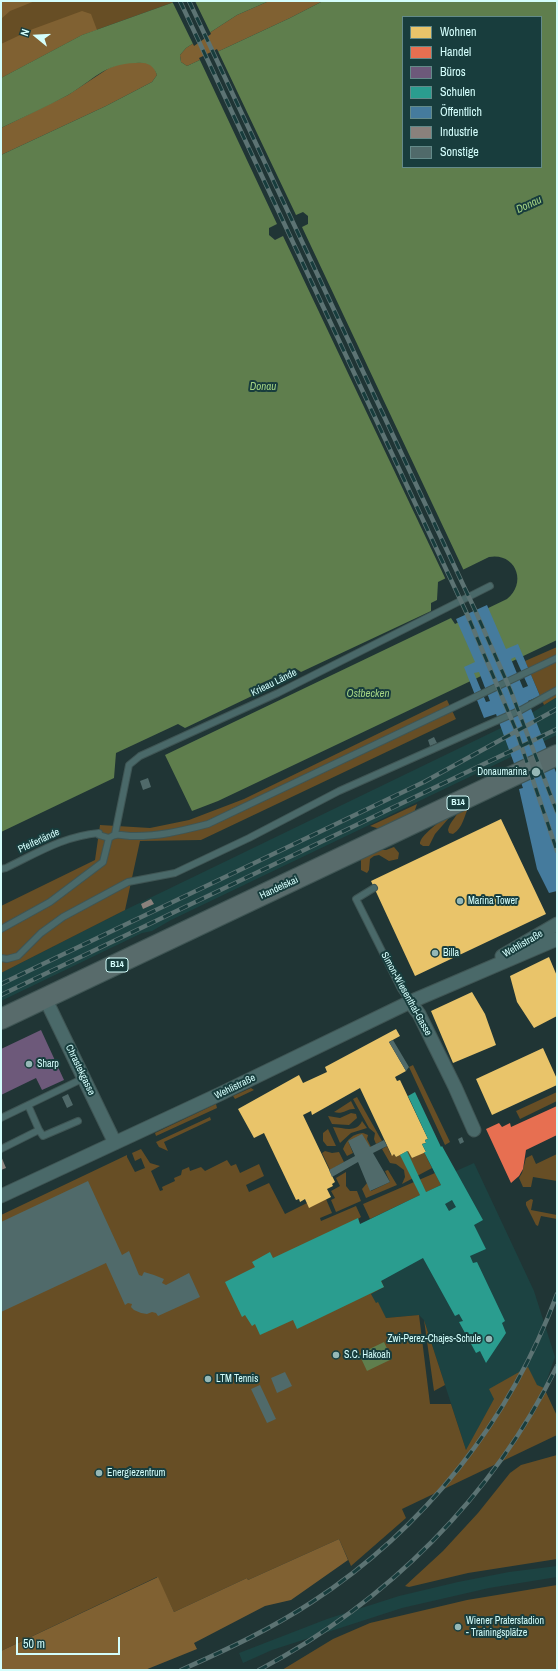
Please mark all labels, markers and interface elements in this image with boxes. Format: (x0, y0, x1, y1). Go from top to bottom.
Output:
north arrow (16, 16, 56, 56)
legend (402, 16, 542, 168)
text: Wohnen (440, 24, 476, 40)
text: N (17, 27, 32, 38)
text: Handel (440, 44, 471, 60)
text: Büros (440, 64, 466, 80)
text: Schulen (440, 84, 476, 100)
text: Öffentlich (440, 104, 482, 120)
text: Industrie (440, 124, 478, 140)
text: Sonstige (440, 144, 479, 160)
water label: Donau (514, 193, 544, 217)
water label: Donau (250, 380, 276, 394)
street label: Krieau Lände (249, 667, 299, 699)
water label: Ostbecken (346, 687, 390, 701)
place label: Donaumarina (477, 766, 527, 778)
marker: Donaumarina (530, 766, 542, 778)
road number: B14 (447, 796, 469, 810)
street label: Pfeiferlände (16, 826, 62, 856)
street label: Handelskai (258, 874, 300, 902)
place label: Marina Tower (468, 895, 518, 907)
marker: Marina Tower (455, 896, 465, 906)
street label: Wehlistraße (501, 928, 545, 960)
place label: Billa (443, 947, 459, 959)
marker: Billa (430, 948, 440, 958)
street label: Simon-Wiesenthal-Gasse (378, 950, 434, 1038)
road number: B14 (106, 958, 128, 972)
street label: Chrastekgasse (63, 1043, 97, 1097)
place label: Sharp (37, 1058, 59, 1070)
marker: Sharp (24, 1059, 34, 1069)
street label: Wehlistraße (213, 1072, 257, 1102)
place label: Zwi-Perez-Chajes-Schule (388, 1333, 481, 1345)
marker: Zwi-Perez-Chajes-Schule (484, 1334, 494, 1344)
place label: S.C. Hakoah (344, 1349, 390, 1361)
marker: S.C. Hakoah (331, 1350, 341, 1360)
place label: LTM Tennis (216, 1373, 258, 1385)
marker: LTM Tennis (203, 1374, 213, 1384)
place label: Energiezentrum (107, 1467, 165, 1479)
marker: Energiezentrum (94, 1468, 104, 1478)
place label: Wiener Praterstadion - Trainingsplätze (466, 1615, 544, 1638)
marker: Wiener Praterstadion - Trainingsplätze (453, 1622, 463, 1632)
scale bar (18, 1629, 122, 1655)
text: 50 m (23, 1636, 45, 1652)

